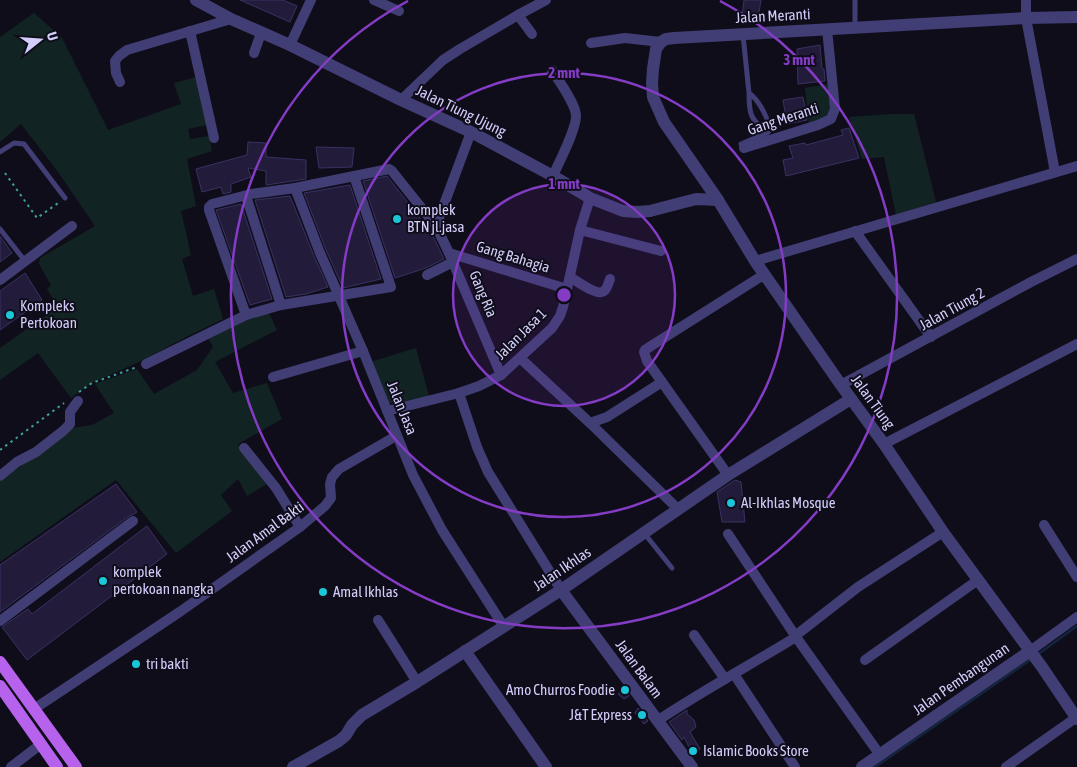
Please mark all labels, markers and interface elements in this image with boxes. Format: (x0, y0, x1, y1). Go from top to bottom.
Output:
street label: Jalan Meranti (735, 5, 811, 26)
north arrow (15, 15, 65, 65)
text: U (44, 30, 61, 42)
text: 3 mnt (783, 51, 815, 68)
text: 2 mnt (548, 64, 580, 81)
street label: Jalan Tiung Ujung (413, 81, 510, 140)
street label: Gang Meranti (745, 99, 821, 138)
text: 1 mnt (548, 175, 580, 192)
place label: komplek BTN jl.jasa (407, 201, 464, 235)
marker: komplek BTN jl.jasa (391, 213, 403, 225)
street label: Gang Bahagia (474, 237, 552, 276)
street label: Gang Ria (466, 268, 501, 320)
street label: Jalan Tiung 2 (916, 284, 987, 333)
centre of rings (555, 286, 573, 304)
place label: Kompleks Pertokoan (20, 297, 77, 331)
street label: Jalan Jasa 1 (492, 305, 550, 363)
marker: Kompleks Pertokoan (4, 309, 16, 321)
street label: Jalan Tiung (848, 371, 899, 433)
street label: Jalan Jasa (384, 379, 421, 437)
place label: Al-Ikhlas Mosque (741, 494, 836, 511)
marker: Al-Ikhlas Mosque (725, 497, 737, 509)
street label: Jalan Amal Bakti (223, 498, 307, 565)
street label: Jalan Ikhlas (530, 543, 594, 594)
place label: komplek pertokoan nangka (113, 563, 214, 597)
marker: komplek pertokoan nangka (97, 575, 109, 587)
place label: Amal Ikhlas (333, 583, 398, 600)
marker: Amal Ikhlas (317, 586, 329, 598)
street label: Jalan Balam (613, 636, 666, 701)
street label: Jalan Pembangunan (909, 639, 1012, 718)
place label: tri bakti (146, 655, 189, 672)
marker: tri bakti (130, 658, 142, 670)
place label: Amo Churros Foodie (506, 681, 615, 698)
marker: Amo Churros Foodie (619, 684, 631, 696)
place label: J&T Express (569, 706, 632, 723)
marker: J&T Express (636, 709, 648, 721)
place label: Islamic Books Store (703, 742, 809, 759)
marker: Islamic Books Store (687, 745, 699, 757)

